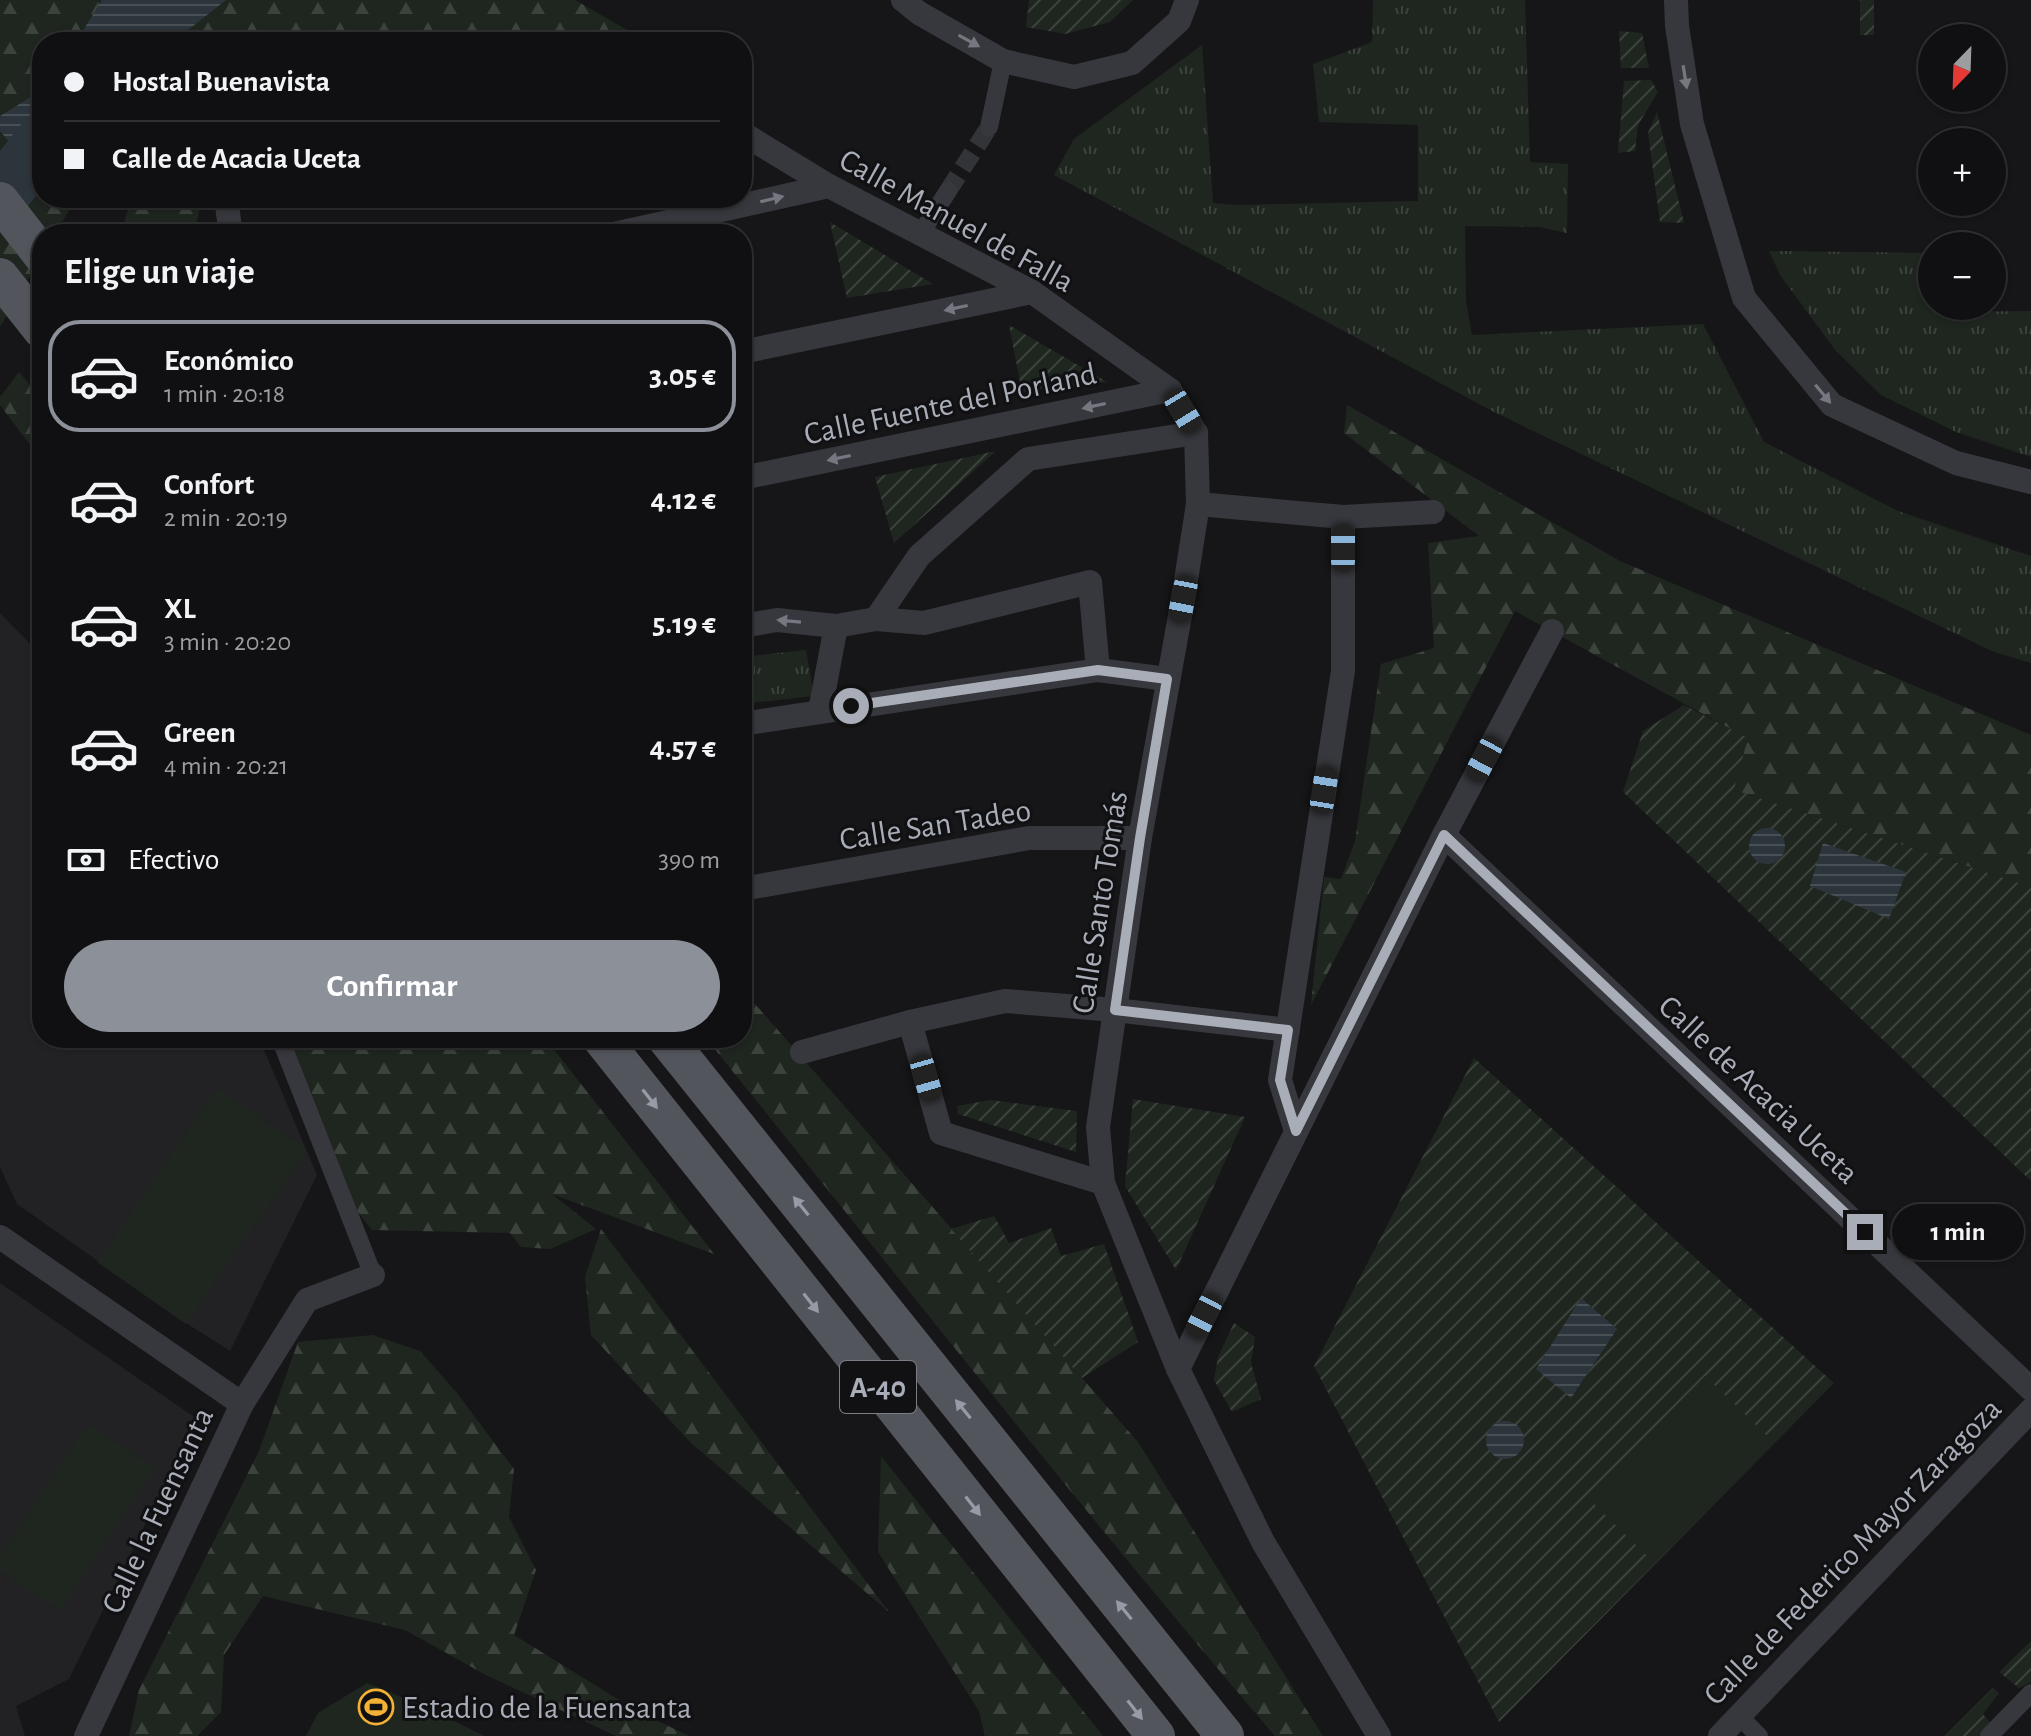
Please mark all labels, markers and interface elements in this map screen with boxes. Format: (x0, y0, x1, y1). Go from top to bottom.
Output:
north arrow (1918, 24, 2006, 112)
map controls (1918, 24, 2006, 320)
one-way arrow (958, 34, 980, 48)
one-way arrow (1679, 65, 1692, 90)
text: Hostal Buenavista (112, 67, 330, 97)
button: + (1918, 128, 2006, 216)
street label: Calle Manuel de Falla (834, 143, 1079, 298)
text: Calle de Acacia Uceta (112, 144, 361, 174)
one-way arrow (760, 192, 785, 205)
button: − (1918, 232, 2006, 320)
text: Elige un viaje (64, 254, 255, 290)
one-way arrow (943, 302, 968, 315)
icon: car (68, 340, 140, 412)
text: Económico (164, 346, 294, 376)
street label: Calle Fuente del Porland (801, 357, 1099, 451)
text: 3.05 € (649, 361, 716, 391)
text: 1 min · 20:18 (164, 381, 285, 407)
car (1160, 384, 1206, 438)
one-way arrow (1814, 384, 1831, 404)
one-way arrow (1081, 400, 1106, 413)
one-way arrow (826, 452, 851, 465)
icon: car (68, 464, 140, 536)
text: Confort (164, 470, 254, 500)
text: 4.12 € (651, 485, 716, 515)
text: 2 min · 20:19 (164, 505, 288, 531)
car (1331, 524, 1355, 572)
car (1167, 573, 1199, 625)
icon: car (68, 588, 140, 660)
text: XL (164, 594, 196, 624)
text: 5.19 € (652, 609, 716, 639)
one-way arrow (776, 614, 801, 627)
text: 3 min · 20:20 (164, 629, 291, 655)
route start (833, 688, 869, 724)
icon: car (68, 712, 140, 784)
text: Green (164, 718, 236, 748)
car (1462, 732, 1506, 786)
text: 4.57 € (650, 733, 716, 763)
text: 4 min · 20:21 (164, 753, 288, 779)
car (1308, 764, 1340, 816)
street label: Calle Santo Tomás (1067, 789, 1133, 1016)
street label: Calle San Tadeo (837, 794, 1033, 856)
icon: cash (64, 838, 108, 882)
text: Efectivo (128, 845, 220, 875)
text: 390 m (658, 847, 720, 873)
button: Confirmar (64, 940, 720, 1032)
street label: Calle de Acacia Uceta (1652, 989, 1864, 1190)
car (908, 1052, 944, 1104)
one-way arrow (641, 1089, 657, 1109)
one-way arrow (793, 1196, 809, 1216)
callout: 1 min (1893, 1204, 2025, 1260)
route end (1847, 1214, 1883, 1250)
text: 1 min (1931, 1219, 1985, 1245)
car (1182, 1289, 1226, 1343)
one-way arrow (803, 1293, 819, 1313)
road number: A-40 (840, 1361, 916, 1413)
street label: Calle de Federico Mayor Zaragoza (1698, 1392, 2008, 1711)
one-way arrow (956, 1399, 972, 1419)
street label: Calle la Fuensanta (96, 1403, 220, 1618)
one-way arrow (965, 1496, 981, 1516)
one-way arrow (1116, 1600, 1133, 1620)
sports icon: Estadio de la Fuensanta (357, 1688, 395, 1726)
place label: Estadio de la Fuensanta (402, 1692, 692, 1724)
one-way arrow (1126, 1700, 1143, 1720)

